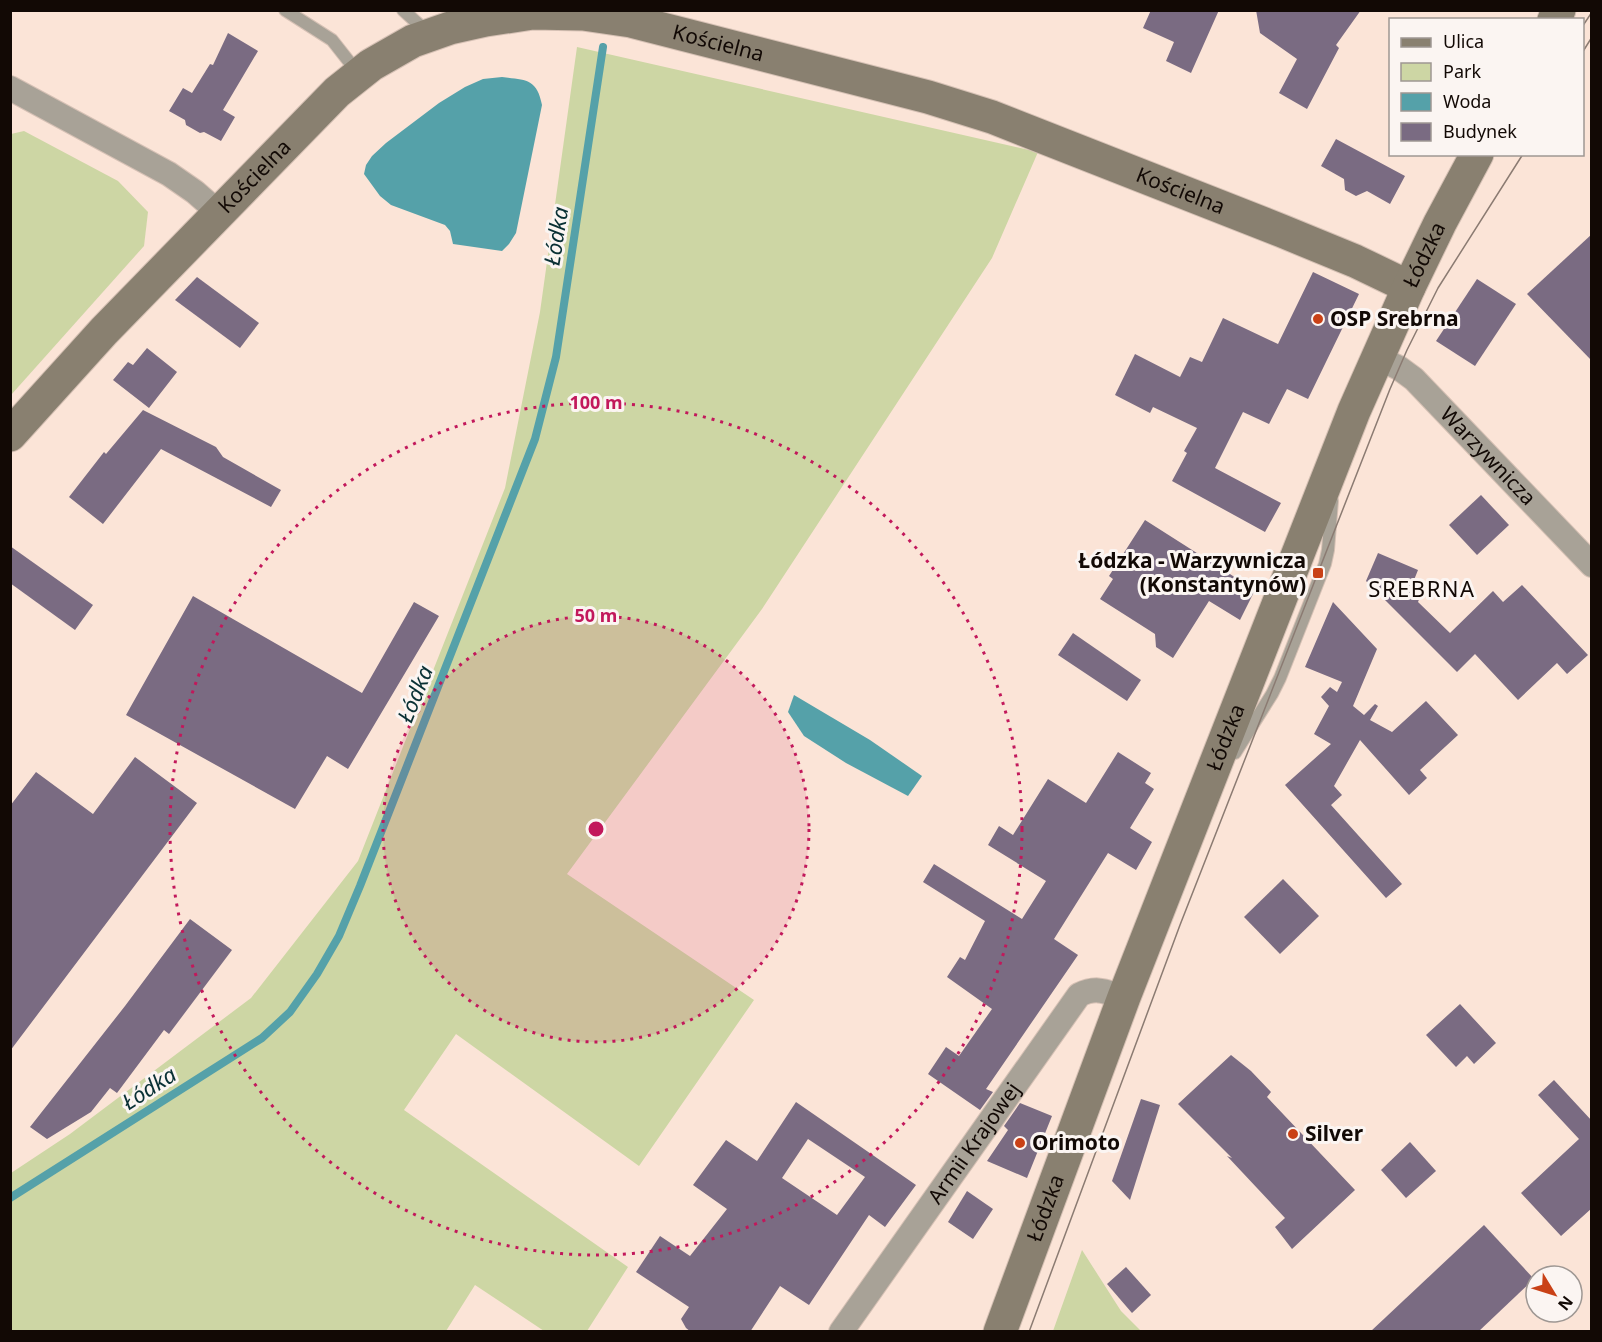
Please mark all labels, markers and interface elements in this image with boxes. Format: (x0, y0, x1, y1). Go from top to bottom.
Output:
street label: Kościelna (670, 17, 767, 68)
legend (1389, 18, 1584, 156)
text: Ulica (1443, 29, 1484, 53)
text: Park (1443, 59, 1481, 83)
text: Woda (1443, 89, 1491, 113)
text: Budynek (1443, 119, 1517, 143)
street label: Kościelna (211, 133, 297, 219)
street label: Kościelna (1132, 160, 1229, 220)
water label: Łódka (536, 204, 575, 267)
street label: Łódzka (1396, 217, 1451, 292)
place label: OSP Srebrna (1330, 304, 1459, 332)
marker: OSP Srebrna (1311, 312, 1325, 326)
text: 100 m (569, 390, 623, 414)
street label: Warzywnicza (1435, 400, 1543, 511)
place label: Łódzka - Warzywnicza (Konstantynów) (1078, 546, 1306, 598)
marker: Łódzka - Warzywnicza (Konstantynów) (1311, 566, 1325, 580)
district label: SREBRNA (1368, 573, 1476, 603)
text: 50 m (575, 603, 617, 627)
water label: Łódka (389, 660, 439, 727)
street label: Łódzka (1199, 700, 1251, 775)
centre of rings (586, 819, 606, 839)
water label: Łódka (116, 1058, 182, 1116)
street label: Armii Krajowej (921, 1076, 1026, 1209)
place label: Silver (1305, 1119, 1364, 1147)
marker: Silver (1286, 1127, 1300, 1141)
place label: Orimoto (1032, 1128, 1120, 1156)
marker: Orimoto (1013, 1136, 1027, 1150)
street label: Łódzka (1020, 1170, 1070, 1245)
north arrow (1524, 1264, 1584, 1324)
text: N (1553, 1291, 1578, 1315)

